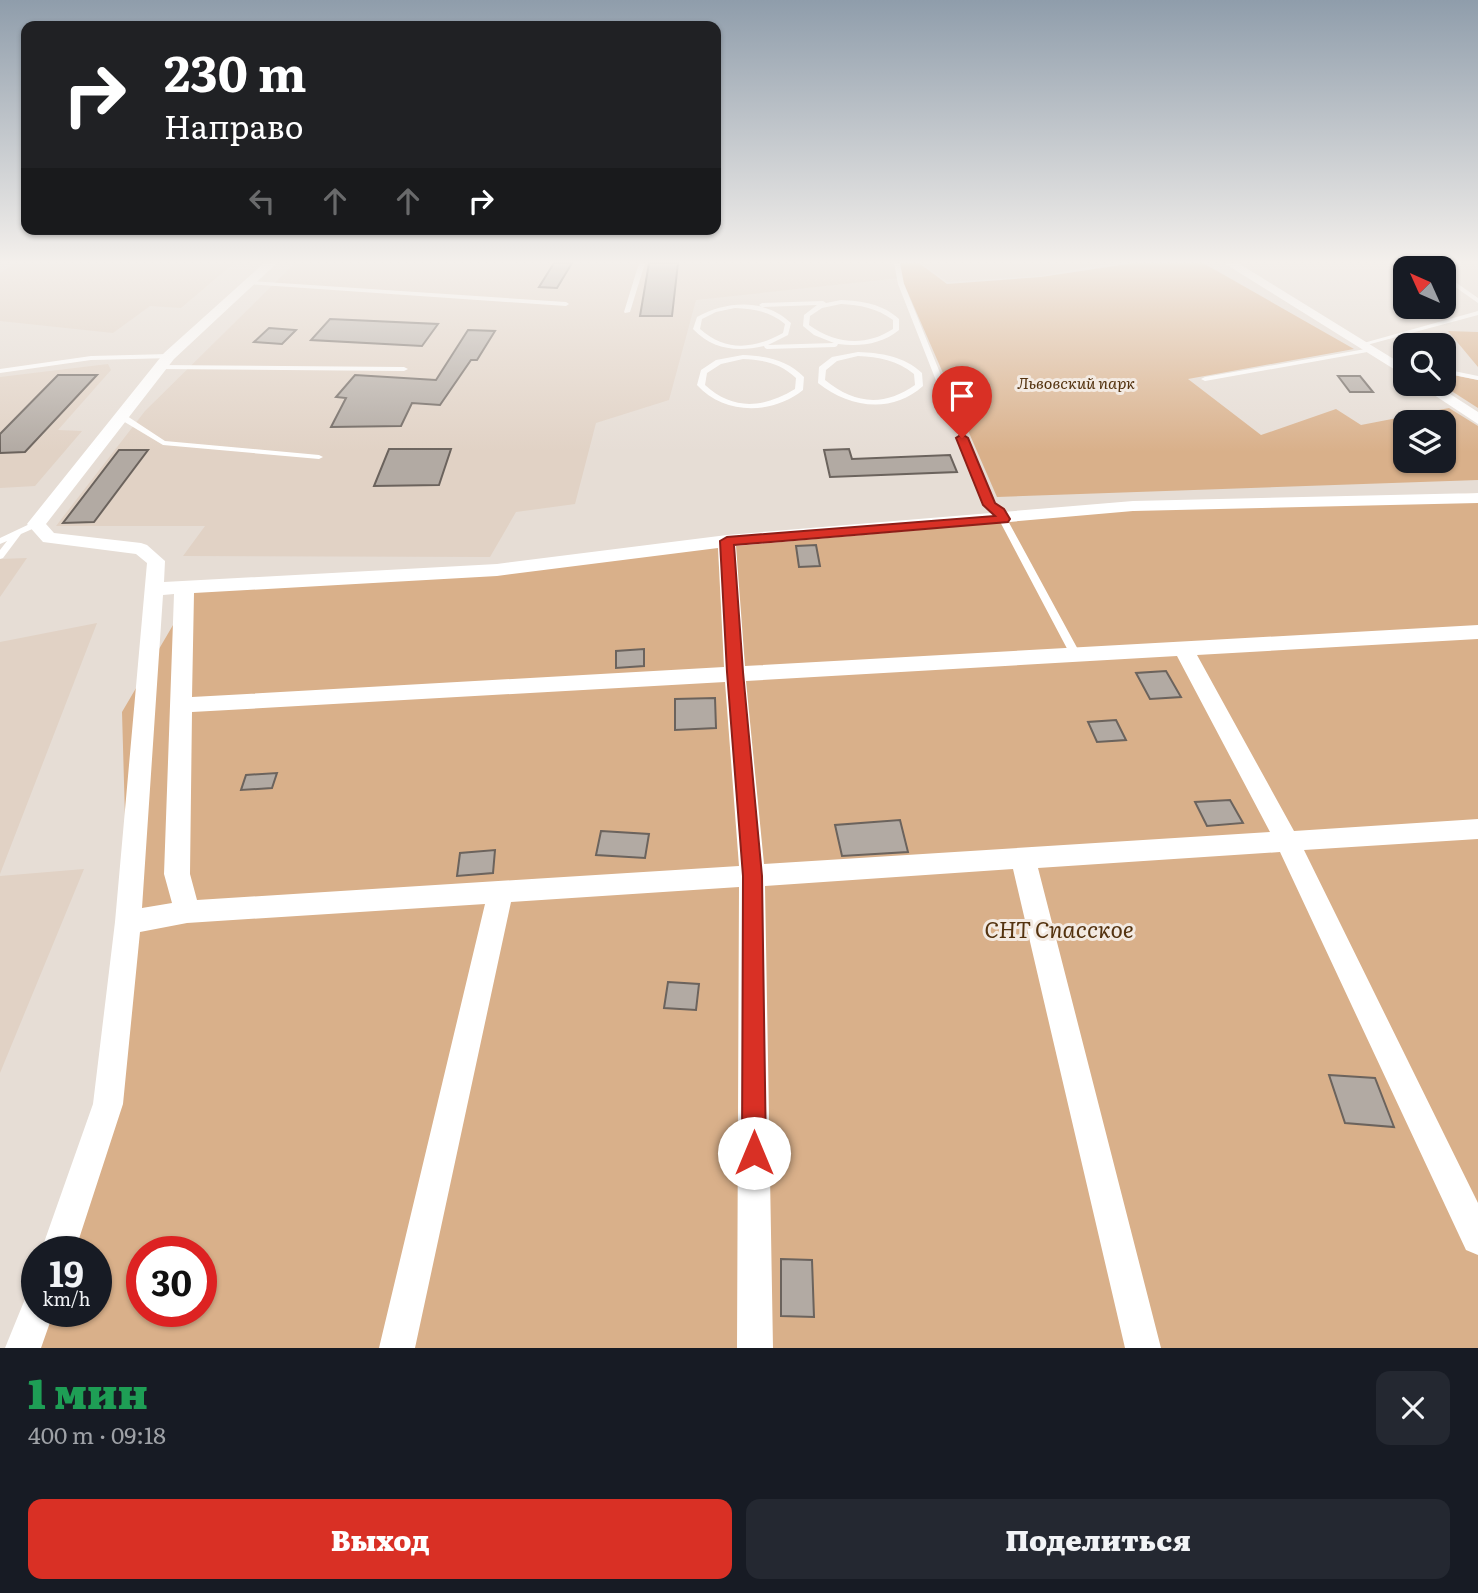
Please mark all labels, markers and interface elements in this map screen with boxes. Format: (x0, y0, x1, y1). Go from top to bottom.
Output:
text: 230 m (164, 34, 307, 107)
icon: right (49, 49, 140, 140)
text: Направо (164, 101, 304, 149)
icon: left (243, 182, 281, 220)
icon: ahead (316, 182, 354, 220)
icon: ahead (389, 182, 427, 220)
icon: right (462, 182, 500, 220)
north arrow (1393, 256, 1456, 318)
map controls (1393, 256, 1456, 473)
button: search (1393, 333, 1456, 396)
pin (932, 366, 992, 438)
park label: Львовский парк (1017, 370, 1135, 394)
icon: arrive (943, 377, 981, 415)
button: layers (1393, 410, 1456, 473)
park label: СНТ Спасское (984, 911, 1134, 945)
position arrow (717, 1116, 791, 1190)
speed limit sign: 30 (126, 1236, 217, 1327)
text: 19 (49, 1246, 84, 1298)
text: km/h (43, 1285, 90, 1312)
text: 1 мин (28, 1360, 148, 1422)
button: close (1376, 1371, 1450, 1445)
text: 400 m · 09:18 (28, 1417, 166, 1451)
button: Выход (28, 1499, 732, 1579)
button: Поделиться (746, 1499, 1450, 1579)

